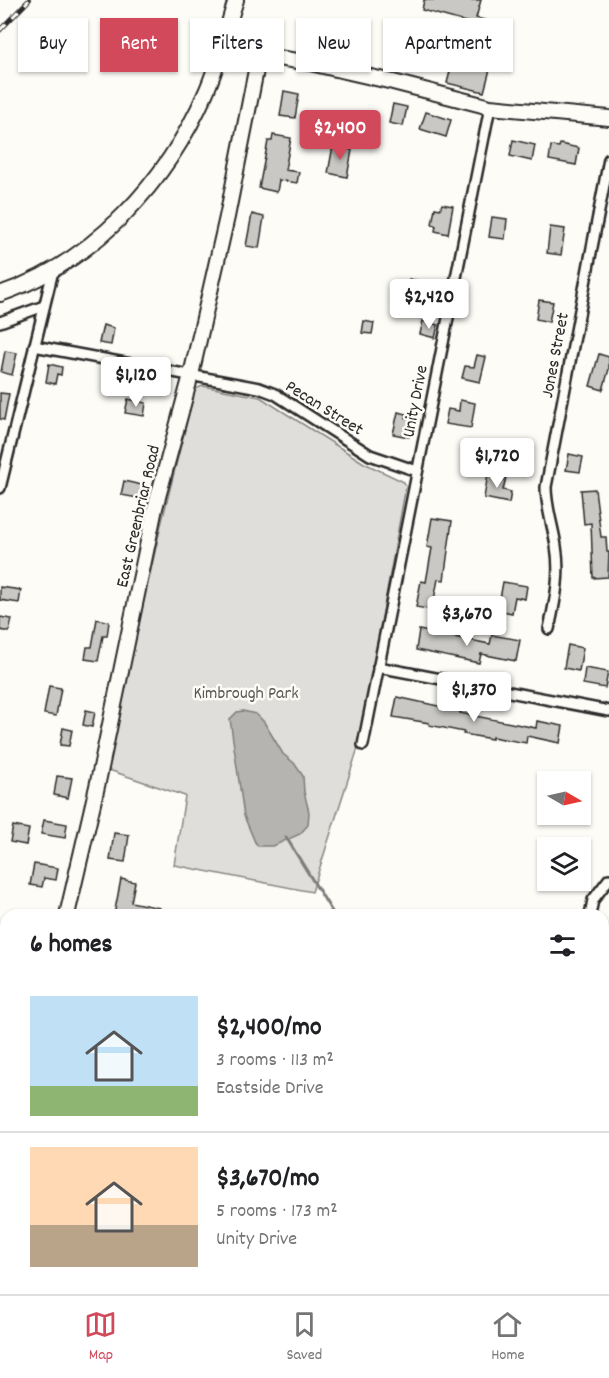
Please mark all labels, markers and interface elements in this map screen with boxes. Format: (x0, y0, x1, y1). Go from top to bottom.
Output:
chip: Buy (18, 18, 88, 72)
chip: Rent (100, 18, 178, 72)
chip: Filters (190, 18, 284, 72)
chip: New (296, 18, 371, 72)
chip: Apartment (383, 18, 513, 72)
pin: $2,400 (291, 110, 389, 161)
text: $2,400 (314, 115, 366, 143)
pin: $2,420 (380, 279, 478, 330)
text: $2,420 (404, 284, 454, 312)
street label: Jones Street (536, 310, 577, 400)
pin: $1,120 (87, 357, 185, 408)
text: $1,120 (115, 362, 157, 390)
street label: Unity Drive (397, 363, 436, 440)
street label: Pecan Street (280, 375, 368, 443)
pin: $1,720 (448, 438, 546, 489)
street label: East Greenbriar Road (111, 443, 168, 590)
text: $1,720 (474, 443, 520, 471)
pin: $3,670 (418, 596, 516, 647)
text: $3,670 (441, 601, 493, 629)
pin: $1,370 (425, 672, 523, 723)
text: $1,370 (451, 677, 497, 705)
park label: Kimbrough Park (193, 682, 299, 707)
north arrow (537, 771, 591, 825)
map controls (537, 771, 591, 891)
button: layers (537, 837, 591, 891)
text: 6 homes (30, 927, 112, 964)
icon: filters (546, 929, 579, 962)
text: $2,400/mo (216, 1010, 321, 1047)
icon: home (78, 1020, 150, 1092)
text: 3 rooms · 113 m² (216, 1047, 334, 1075)
text: Eastside Drive (216, 1075, 324, 1103)
text: $3,670/mo (216, 1161, 319, 1198)
icon: home (78, 1171, 150, 1243)
text: 5 rooms · 173 m² (216, 1198, 337, 1226)
text: Unity Drive (216, 1226, 297, 1254)
tab: Map (84, 1308, 117, 1367)
tab: Saved (286, 1308, 322, 1367)
tab: Home (491, 1308, 525, 1367)

